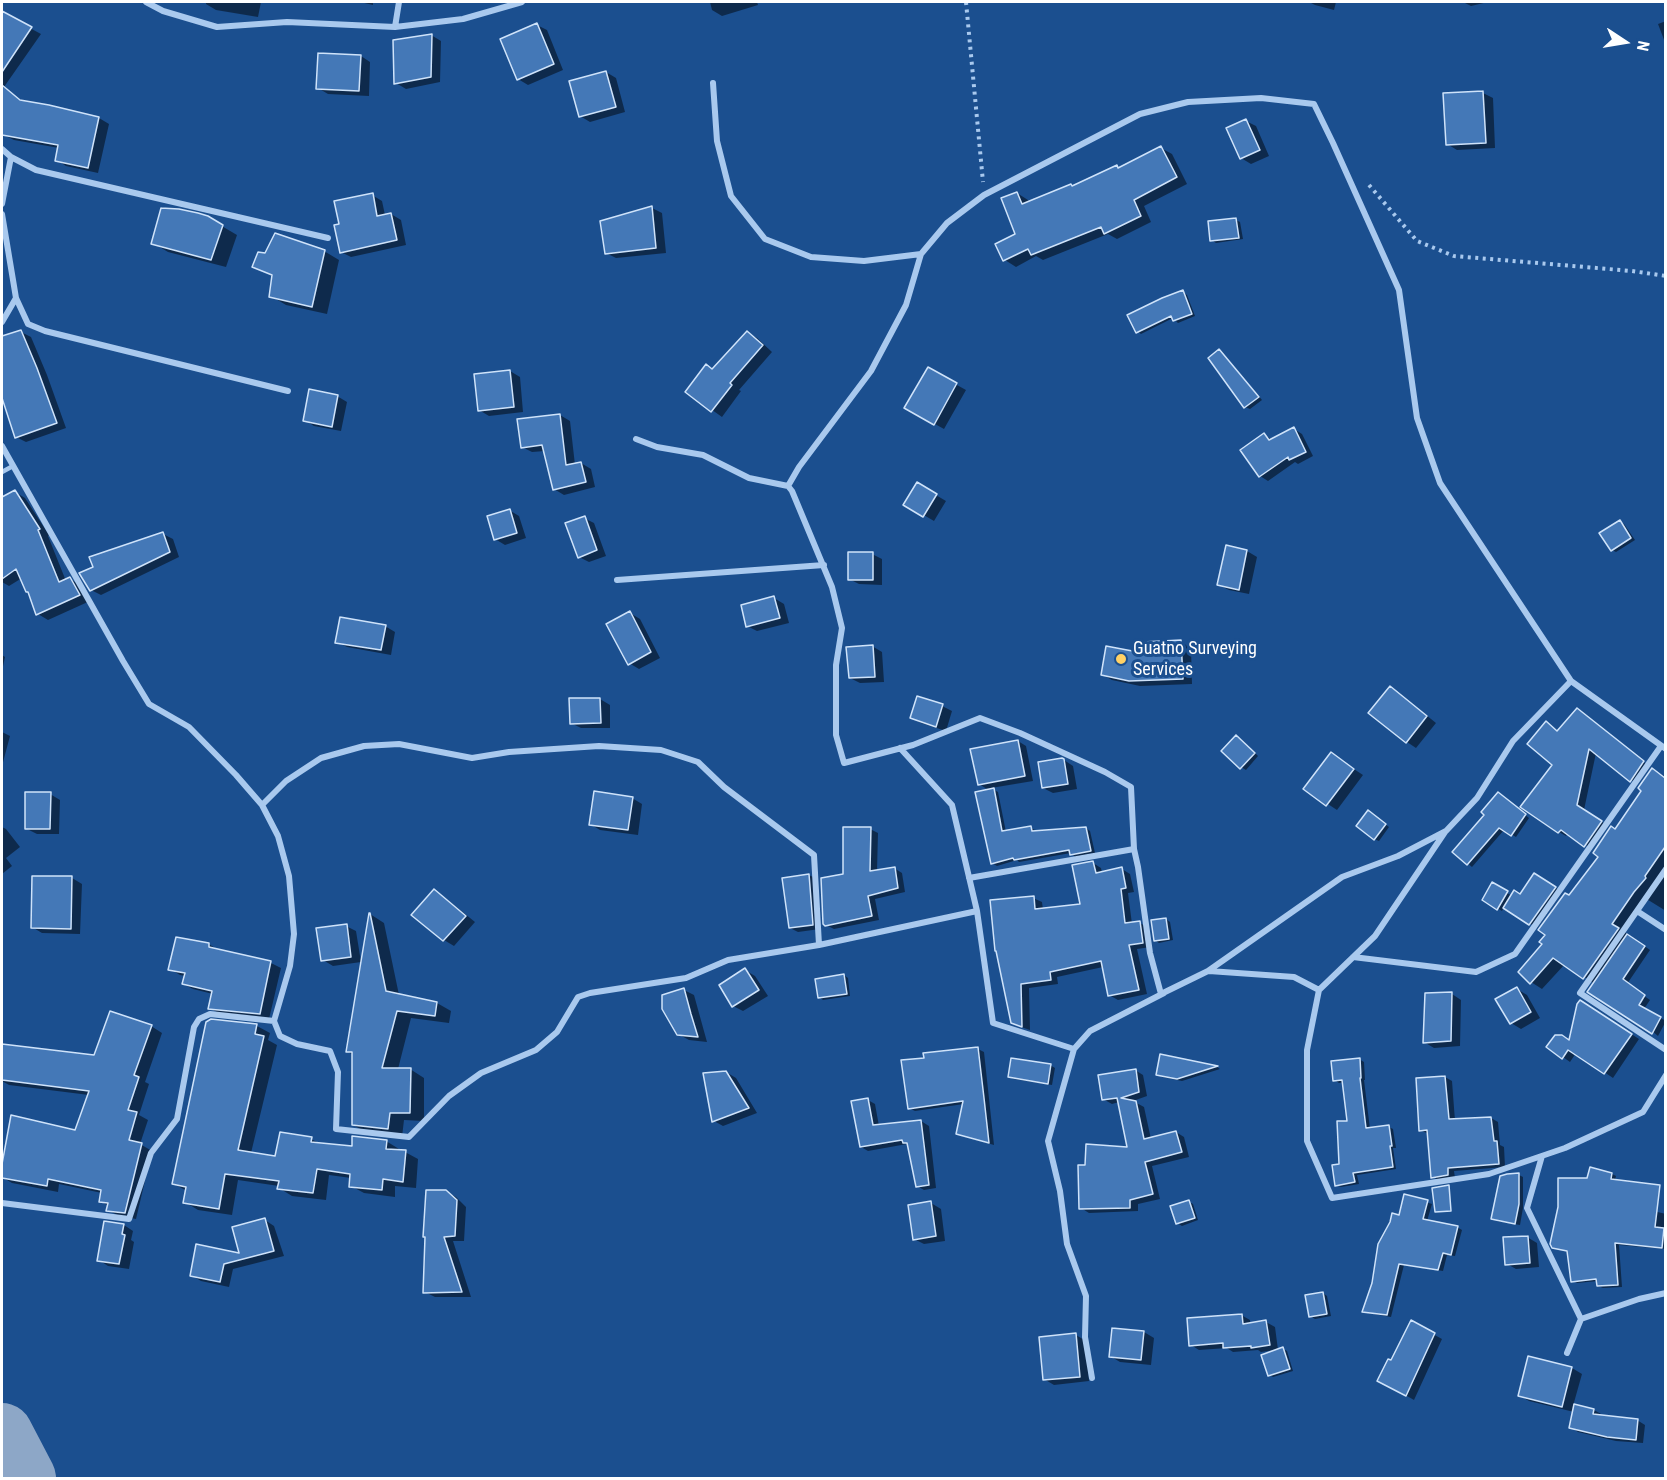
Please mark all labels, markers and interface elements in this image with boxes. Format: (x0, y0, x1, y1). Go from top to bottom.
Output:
north arrow (1595, 12, 1655, 72)
text: N (1633, 39, 1653, 53)
place label: Guatno Surveying Services (1133, 638, 1257, 680)
marker: Guatno Surveying Services (1114, 652, 1128, 666)

